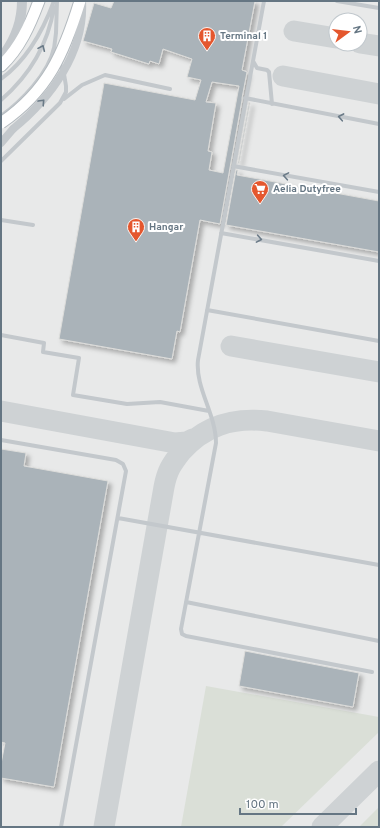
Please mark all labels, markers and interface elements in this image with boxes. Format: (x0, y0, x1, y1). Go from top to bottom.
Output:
north arrow (328, 12, 368, 52)
text: N (349, 24, 364, 35)
building icon: Terminal 1 (197, 26, 217, 51)
place label: Terminal 1 (220, 30, 267, 43)
one-way arrow (37, 45, 45, 52)
one-way arrow (37, 99, 44, 107)
one-way arrow (338, 113, 344, 121)
one-way arrow (282, 172, 289, 180)
supermarket icon: Aelia Dutyfree (250, 179, 270, 204)
place label: Aelia Dutyfree (273, 183, 341, 196)
building icon: Hangar (126, 217, 146, 242)
place label: Hangar (149, 221, 184, 234)
one-way arrow (256, 235, 263, 243)
scale bar (240, 790, 356, 816)
text: 100 m (246, 797, 279, 813)

